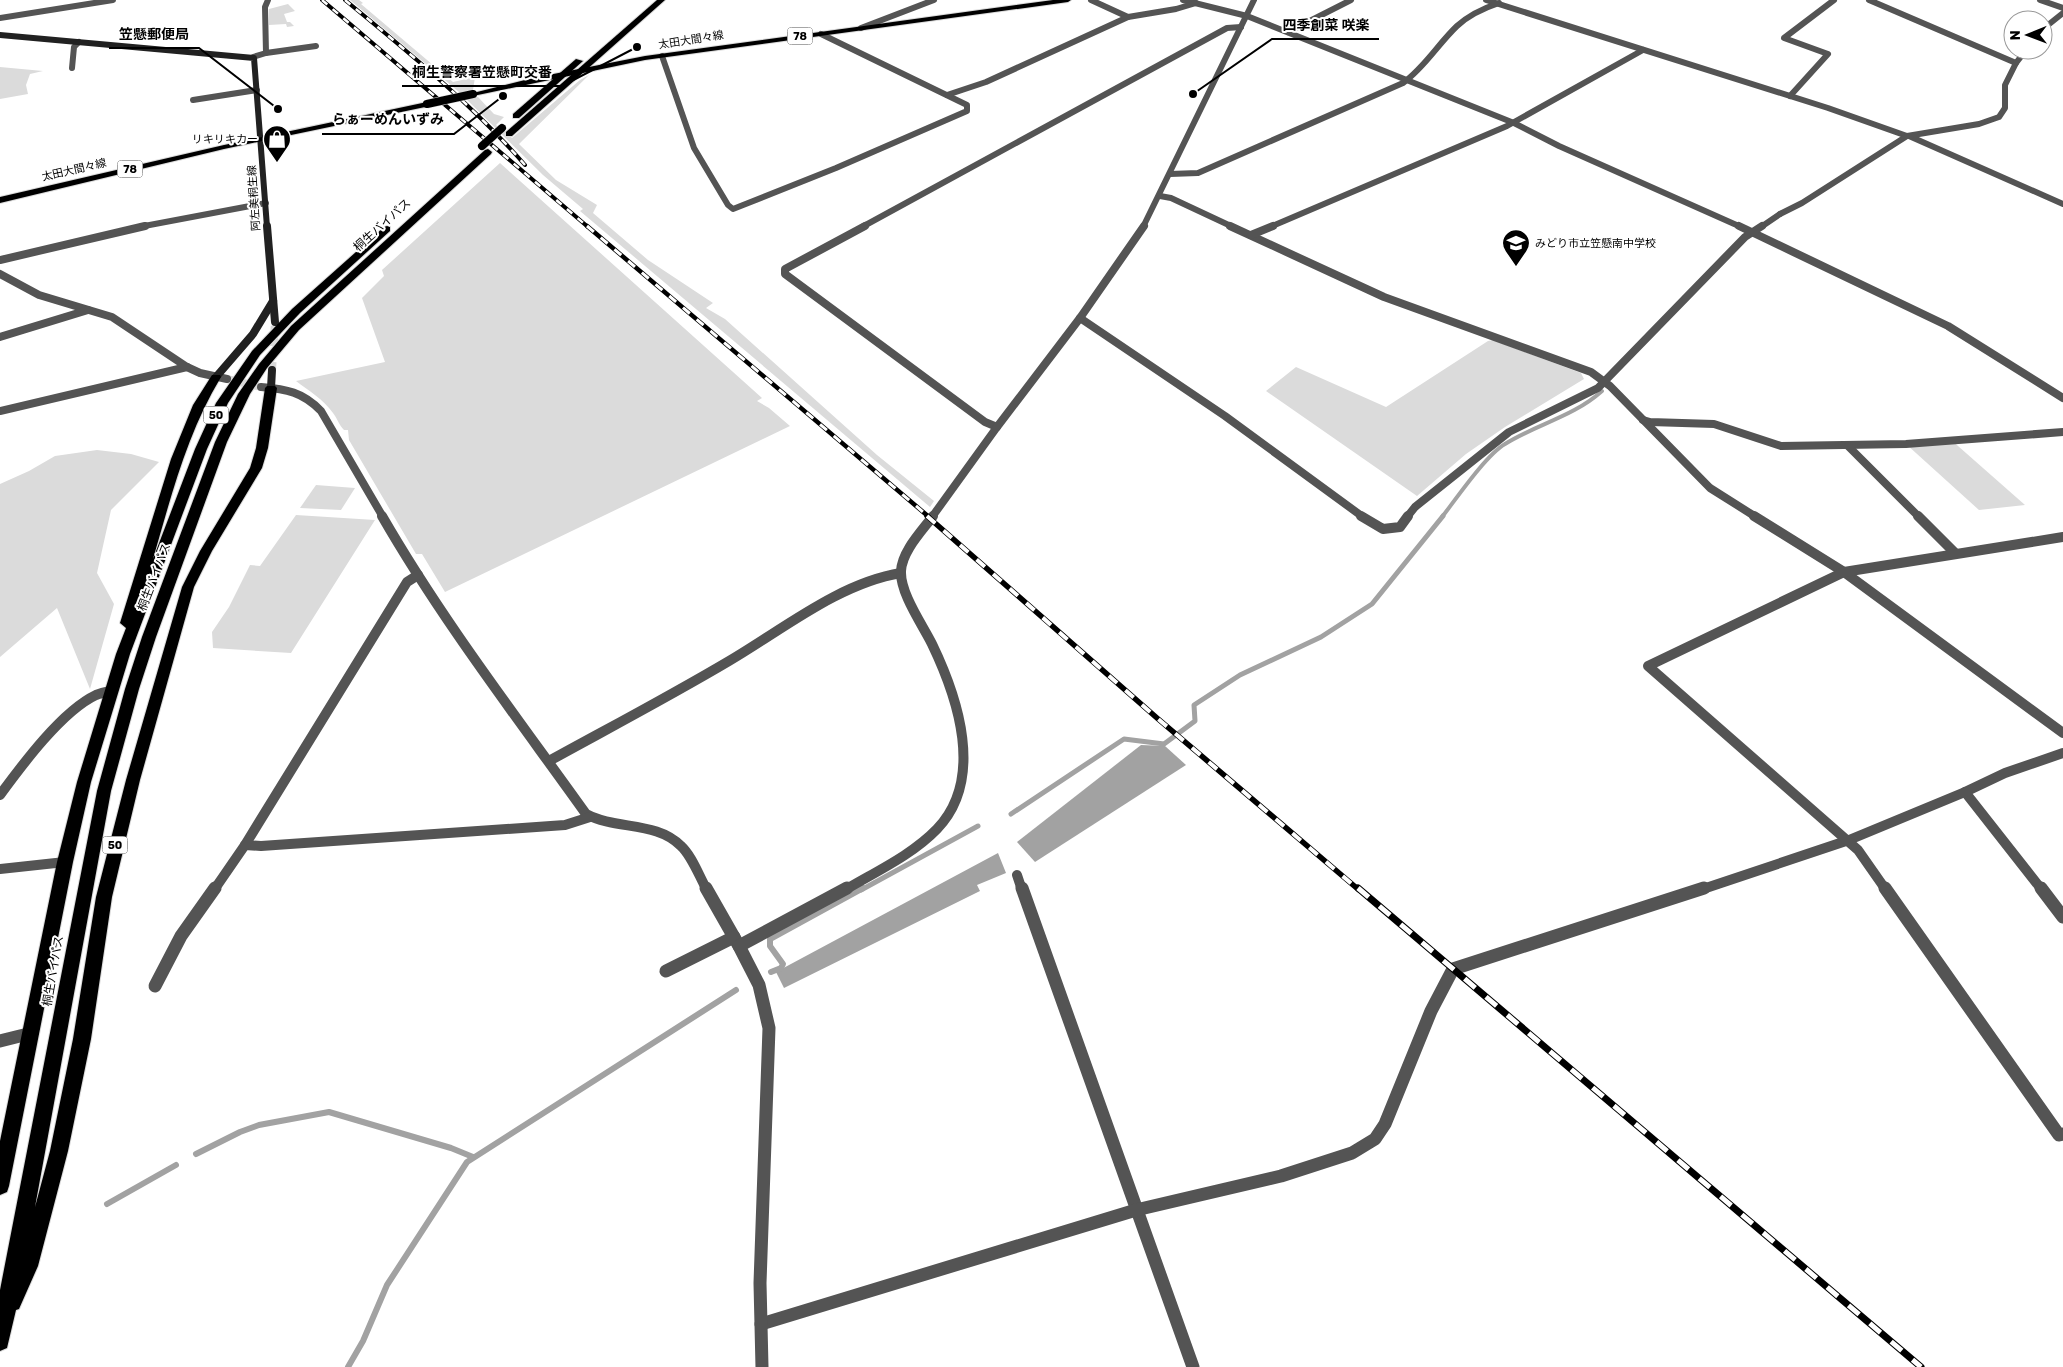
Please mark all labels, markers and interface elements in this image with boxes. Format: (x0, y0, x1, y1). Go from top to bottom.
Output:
callout: 四季創菜 咲楽 (1272, 10, 1379, 39)
north arrow (2003, 10, 2053, 60)
text: 四季創菜 咲楽 (1283, 17, 1369, 34)
callout: 笠懸郵便局 (109, 19, 199, 48)
text: 笠懸郵便局 (119, 26, 189, 43)
street label: 太田大間々線 (657, 28, 725, 52)
road number: 78 (788, 28, 812, 44)
text: N (2007, 30, 2024, 40)
callout: 桐生警察署笠懸町交番 (402, 57, 562, 86)
text: 桐生警察署笠懸町交番 (412, 64, 552, 81)
callout: らぁーめんいずみ (322, 105, 454, 134)
text: らぁーめんいずみ (332, 111, 444, 128)
shop icon: リキリキカー (262, 124, 292, 163)
place label: リキリキカー (192, 133, 258, 146)
street label: 太田大間々線 (40, 156, 108, 184)
road number: 78 (118, 160, 142, 178)
street label: 阿左美桐生線 (245, 165, 263, 231)
street label: 桐生バイパス (351, 196, 413, 254)
school or university icon: みどり市立笠懸南中学校 (1501, 228, 1531, 267)
place label: みどり市立笠懸南中学校 (1535, 237, 1656, 250)
road number: 50 (204, 406, 228, 424)
street label: 桐生バイパス (135, 541, 173, 613)
road number: 50 (102, 836, 128, 854)
street label: 桐生バイパス (40, 934, 66, 1008)

